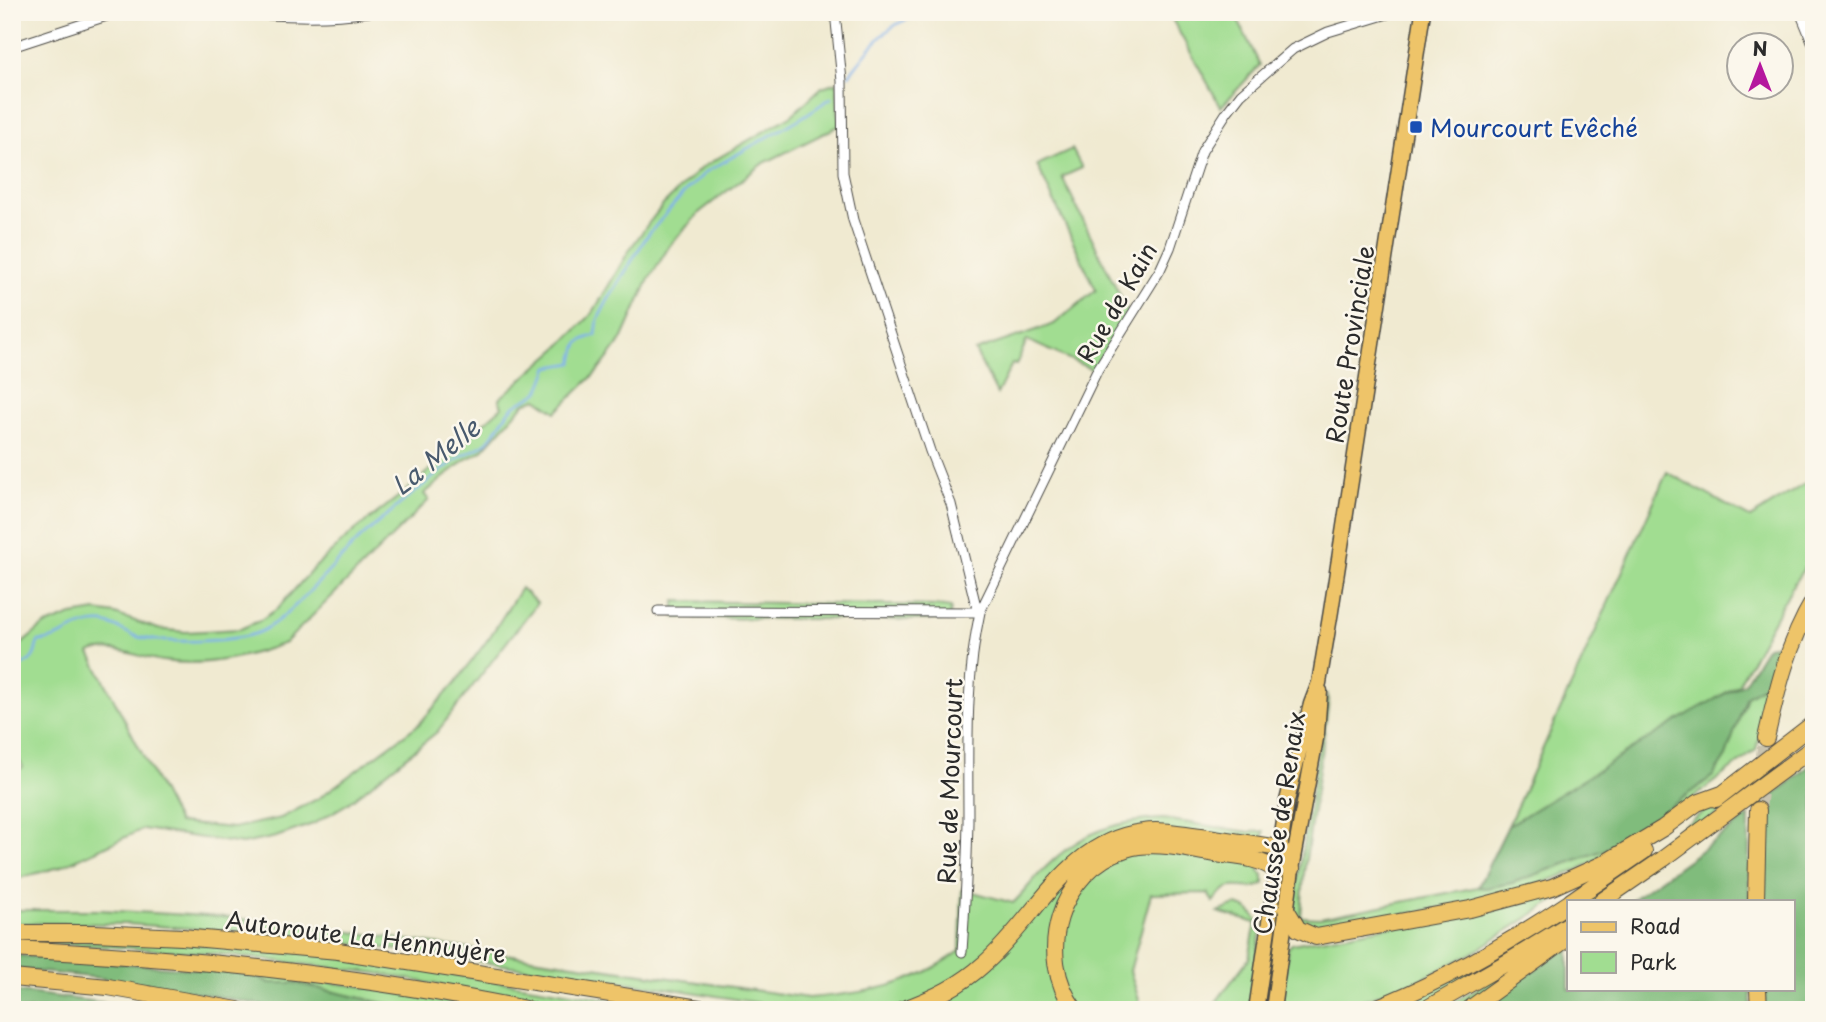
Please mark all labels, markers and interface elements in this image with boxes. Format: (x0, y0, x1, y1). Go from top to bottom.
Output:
north arrow (1724, 32, 1794, 102)
text: N (1752, 34, 1768, 62)
place label: Mourcourt Evêché (1430, 109, 1638, 145)
marker: Mourcourt Evêché (1408, 119, 1424, 135)
street label: Rue de Kain (1067, 235, 1165, 369)
street label: Route Provinciale (1316, 242, 1382, 446)
water label: La Melle (382, 407, 489, 504)
street label: Rue de Mourcourt (927, 677, 971, 884)
street label: Chaussée de Renaix (1243, 709, 1313, 937)
legend (1567, 900, 1794, 990)
street label: Autoroute La Hennuyère (224, 901, 508, 971)
text: Road (1630, 909, 1681, 941)
text: Park (1630, 945, 1677, 977)

